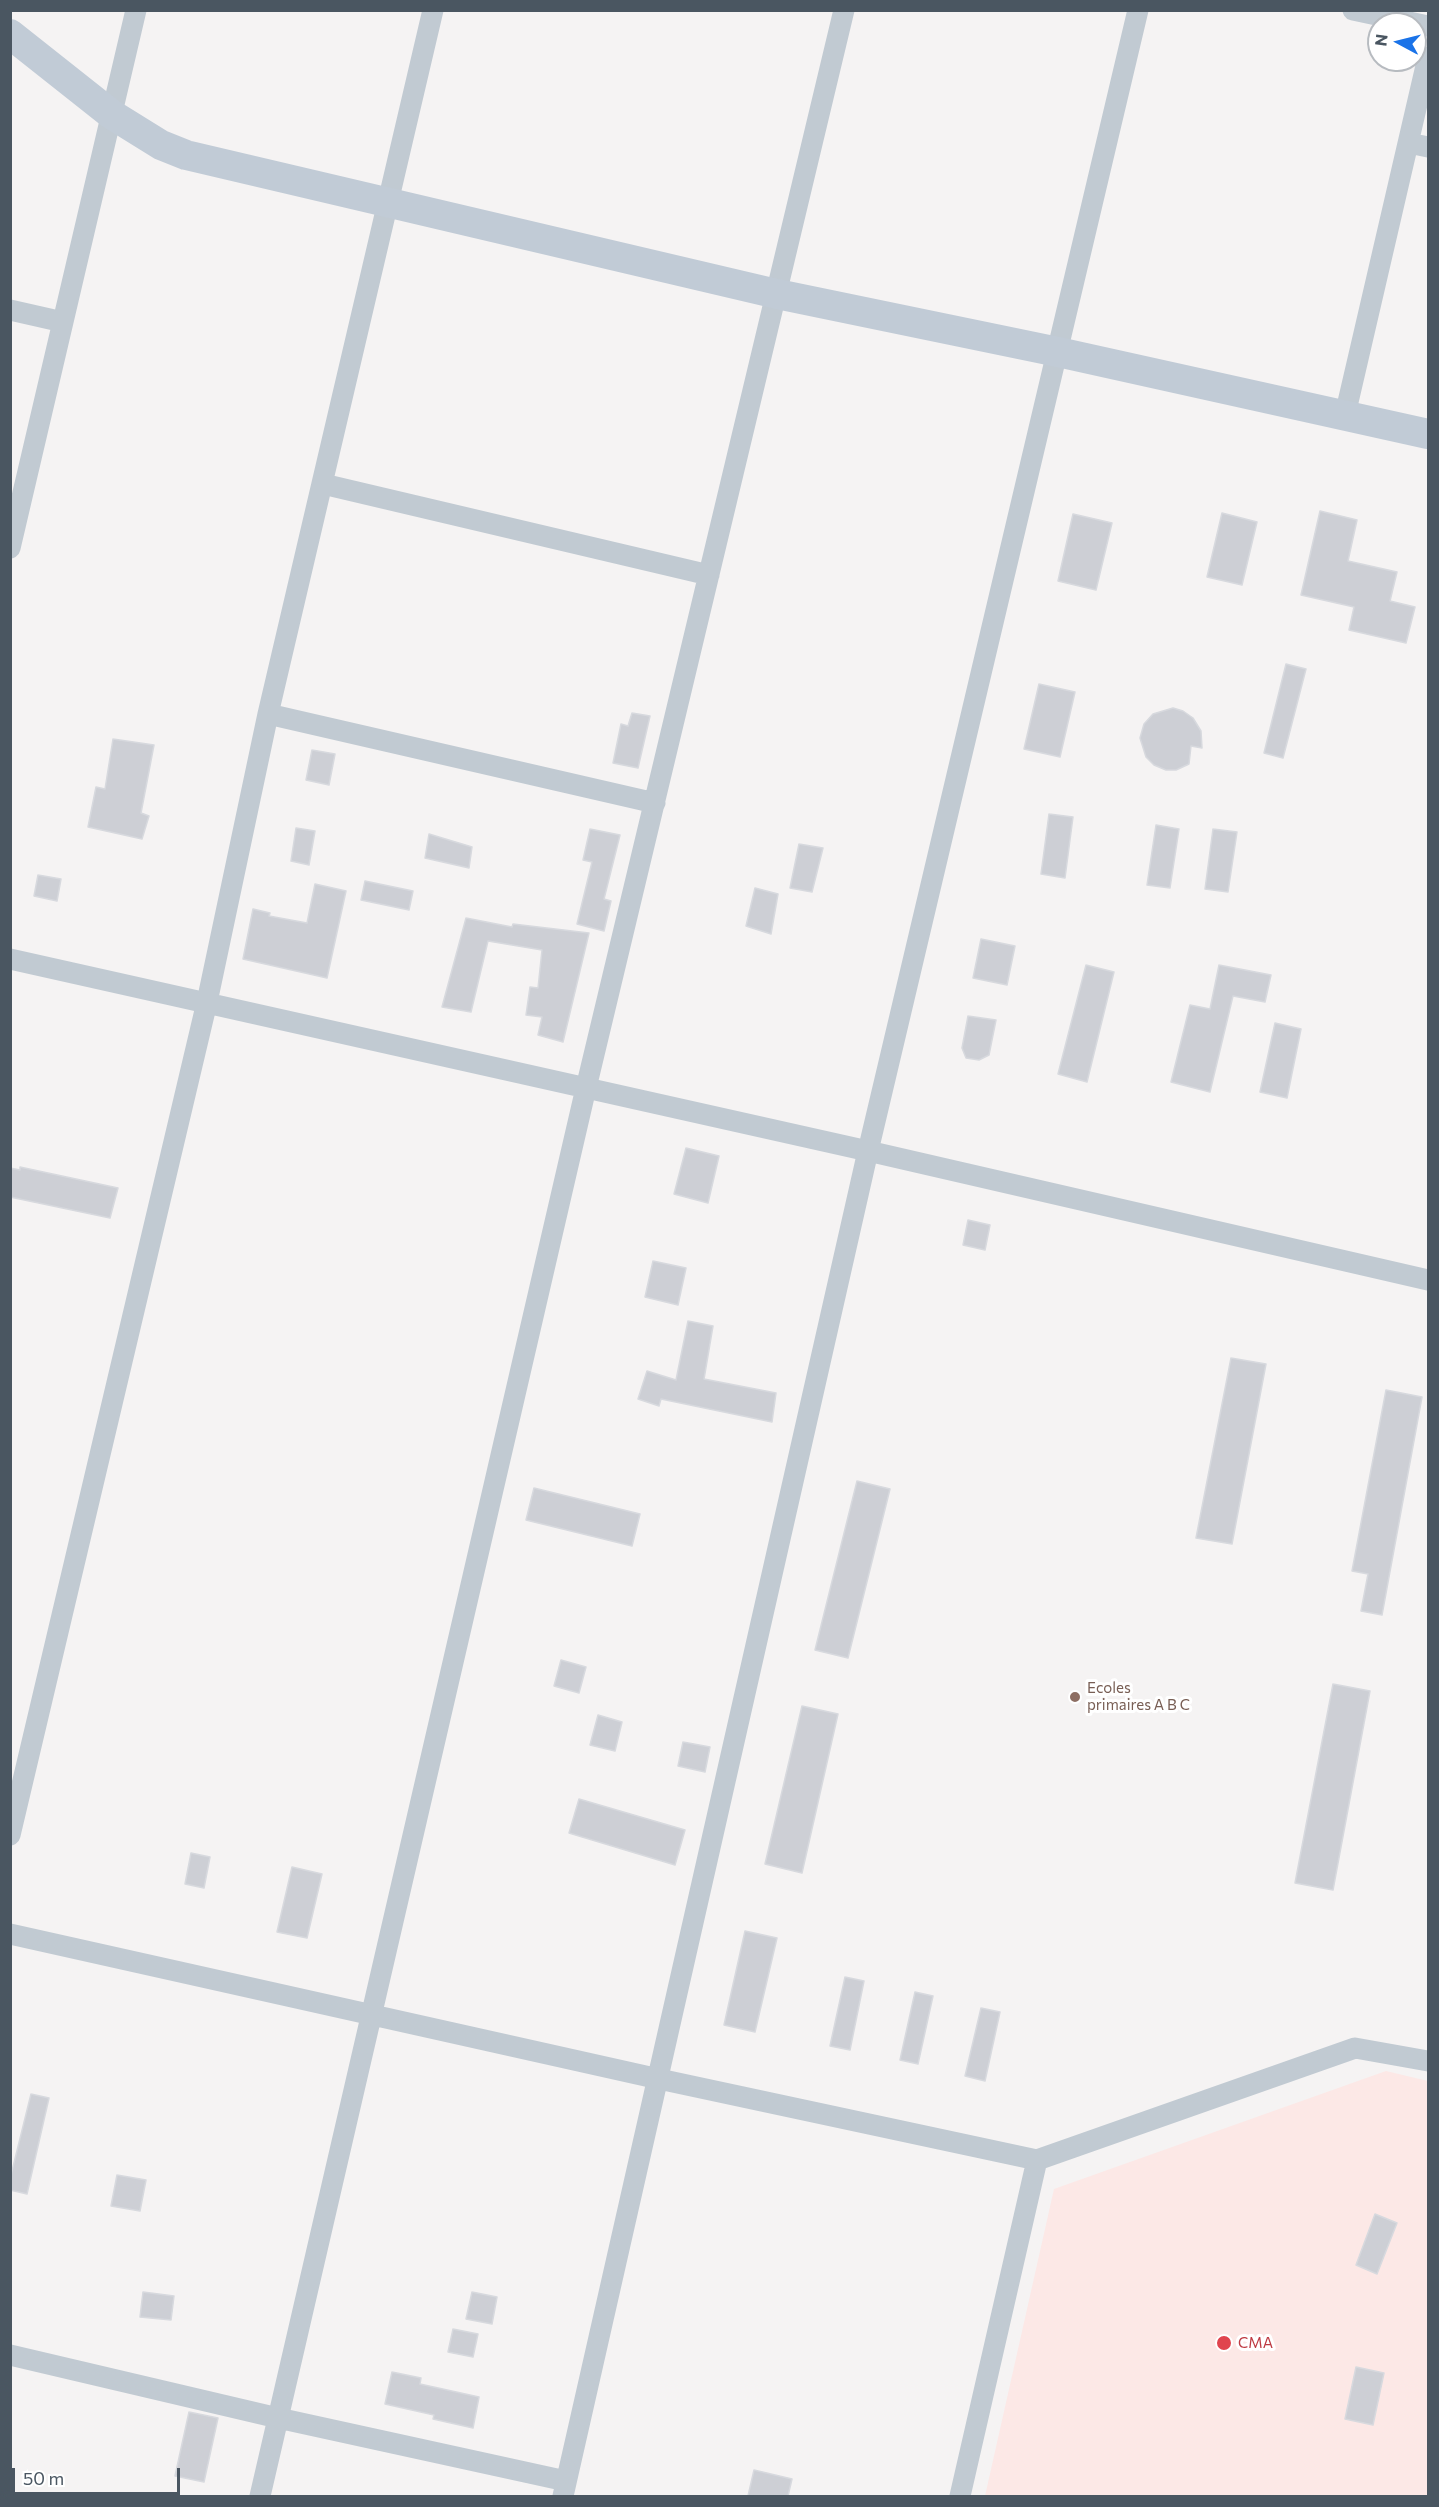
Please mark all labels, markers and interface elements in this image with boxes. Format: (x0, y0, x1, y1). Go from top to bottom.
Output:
north arrow (1367, 12, 1427, 72)
text: N (1370, 33, 1391, 47)
place label: Ecoles primaires A B C (1087, 1679, 1190, 1714)
marker: Ecoles primaires A B C (1068, 1690, 1082, 1704)
marker: CMA (1215, 2334, 1233, 2352)
place label: CMA (1238, 2334, 1273, 2352)
scale bar (15, 2456, 183, 2494)
text: 50 m (23, 2467, 64, 2489)

